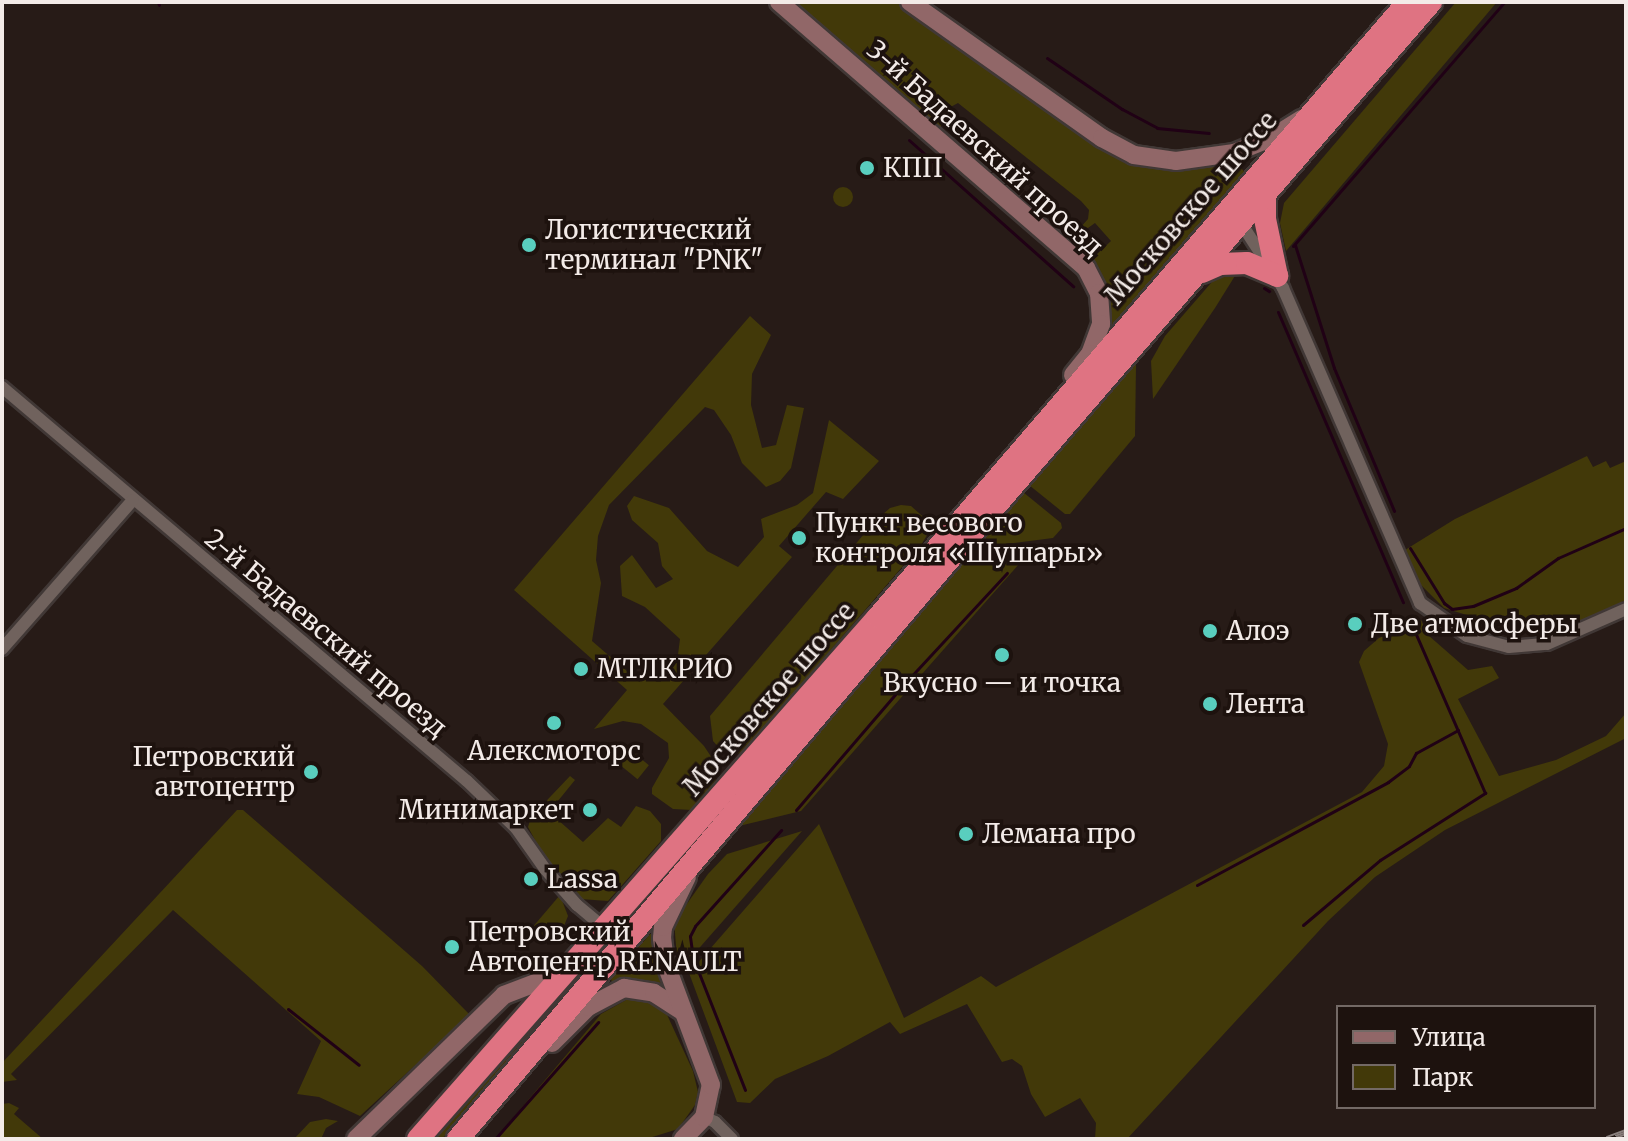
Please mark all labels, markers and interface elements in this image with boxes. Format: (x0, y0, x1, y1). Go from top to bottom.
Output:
street label: 3-й Бадаевский проезд (861, 34, 1109, 262)
street label: Московское шоссе (1099, 105, 1283, 311)
place label: КПП (883, 152, 943, 184)
marker: КПП (858, 159, 876, 177)
place label: Логистический терминал "PNK" (545, 214, 763, 276)
marker: Логистический терминал "PNK" (520, 236, 538, 254)
place label: Пункт весового контроля «Шушары» (815, 507, 1103, 568)
street label: 2-й Бадаевский проезд (199, 523, 453, 743)
marker: Пункт весового контроля «Шушары» (790, 529, 808, 547)
street label: Московское шоссе (677, 596, 861, 802)
place label: Две атмосферы (1371, 608, 1577, 640)
place label: Алоэ (1226, 615, 1289, 647)
marker: Две атмосферы (1346, 615, 1364, 633)
marker: Алоэ (1201, 622, 1219, 640)
marker: Вкусно — и точка (993, 646, 1011, 664)
place label: МТЛКРИО (597, 653, 733, 685)
marker: МТЛКРИО (572, 660, 590, 678)
place label: Вкусно — и точка (883, 667, 1121, 699)
place label: Лента (1226, 688, 1305, 720)
marker: Лента (1201, 695, 1219, 713)
marker: Алексмоторс (545, 714, 563, 732)
place label: Алексмоторс (467, 735, 641, 767)
place label: Петровский автоцентр (132, 741, 295, 802)
marker: Петровский автоцентр (302, 763, 320, 781)
place label: Минимаркет (399, 794, 574, 826)
marker: Минимаркет (581, 801, 599, 819)
place label: Лемана про (982, 818, 1136, 850)
marker: Лемана про (957, 825, 975, 843)
place label: Lassa (547, 863, 618, 895)
marker: Lassa (522, 870, 540, 888)
place label: Петровский Автоцентр RENAULT (468, 916, 742, 978)
marker: Петровский Автоцентр RENAULT (443, 938, 461, 956)
legend (1336, 1005, 1596, 1109)
text: Улица (1412, 1022, 1486, 1053)
text: Парк (1412, 1062, 1473, 1093)

